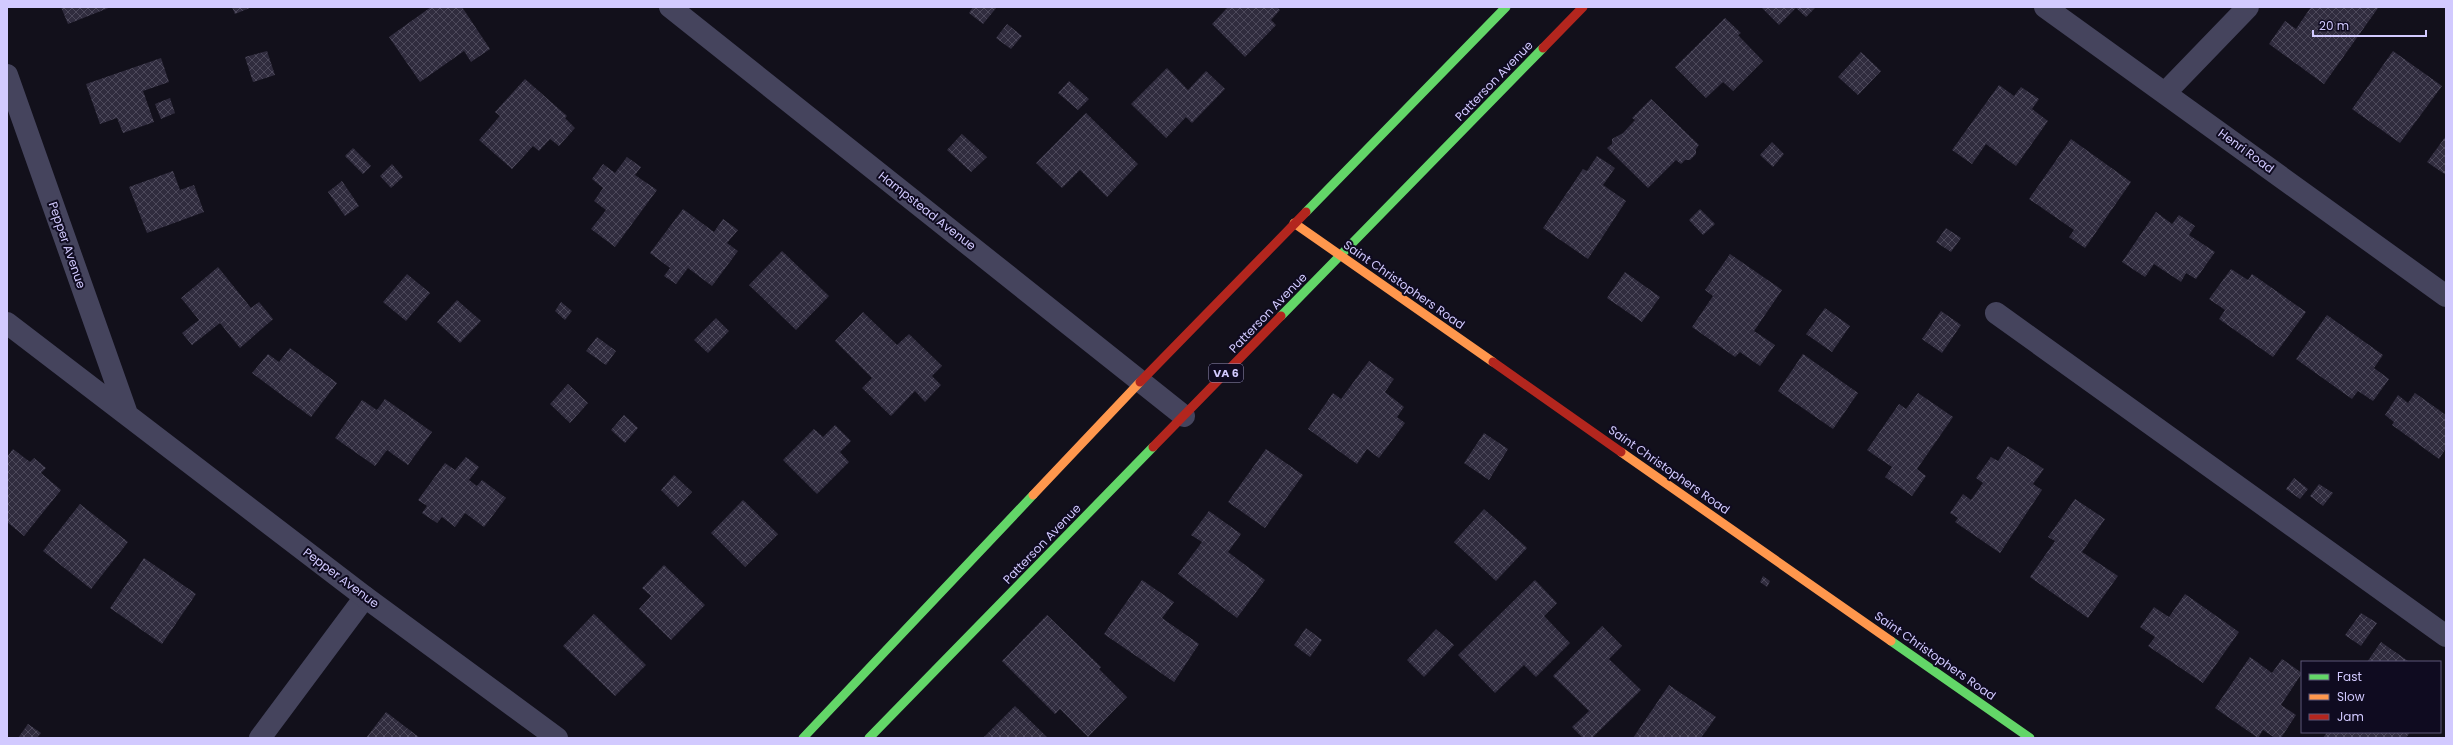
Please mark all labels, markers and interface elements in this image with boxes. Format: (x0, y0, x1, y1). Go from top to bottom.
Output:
scale bar (2313, 12, 2426, 38)
text: 20 m (2319, 17, 2349, 34)
street label: Patterson Avenue (1451, 37, 1536, 125)
street label: Henri Road (2215, 125, 2278, 177)
street label: Hampstead Avenue (875, 167, 980, 254)
street label: Pepper Avenue (45, 199, 90, 291)
street label: Saint Christophers Road (1340, 236, 1468, 333)
street label: Patterson Avenue (1225, 269, 1310, 357)
road number: VA 6 (1209, 364, 1243, 382)
street label: Saint Christophers Road (1605, 421, 1733, 518)
street label: Patterson Avenue (999, 500, 1084, 588)
street label: Pepper Avenue (300, 543, 383, 612)
street label: Saint Christophers Road (1871, 607, 1999, 704)
legend (2301, 661, 2441, 733)
text: Fast (2337, 668, 2362, 685)
text: Slow (2337, 688, 2365, 705)
text: Jam (2337, 708, 2364, 725)

